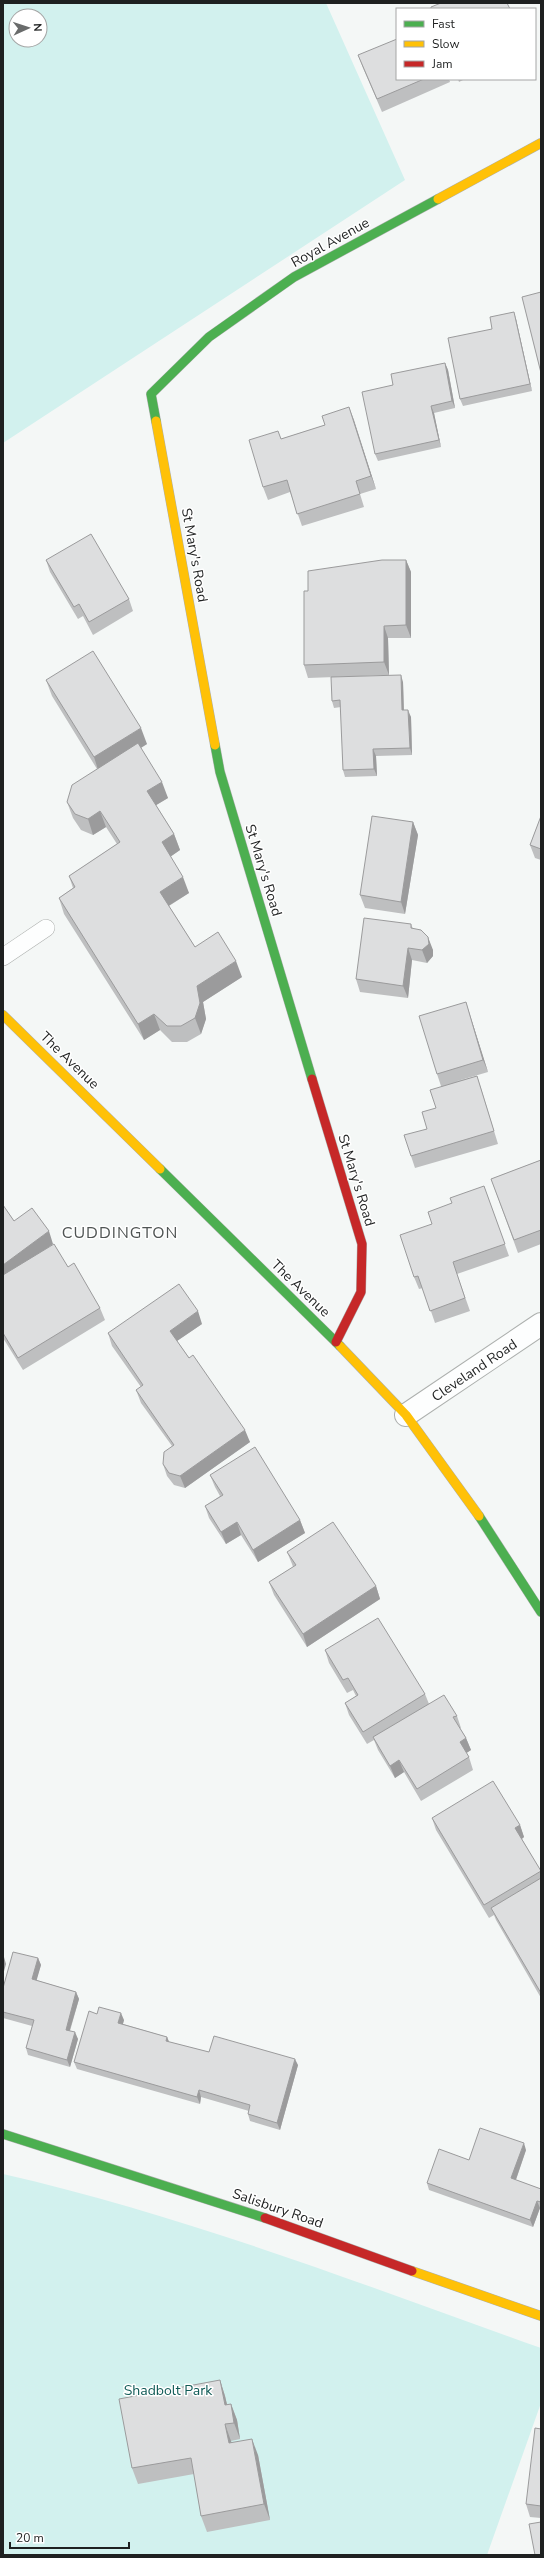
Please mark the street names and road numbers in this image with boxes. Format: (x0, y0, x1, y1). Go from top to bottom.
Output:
street label: Royal Avenue (288, 213, 373, 272)
street label: St Mary's Road (177, 507, 212, 604)
street label: St Mary's Road (241, 822, 287, 918)
street label: The Avenue (36, 1027, 103, 1093)
street label: St Mary's Road (334, 1132, 380, 1228)
street label: The Avenue (267, 1255, 334, 1321)
street label: Cleveland Road (428, 1335, 521, 1406)
street label: Salisbury Road (230, 2184, 326, 2233)

